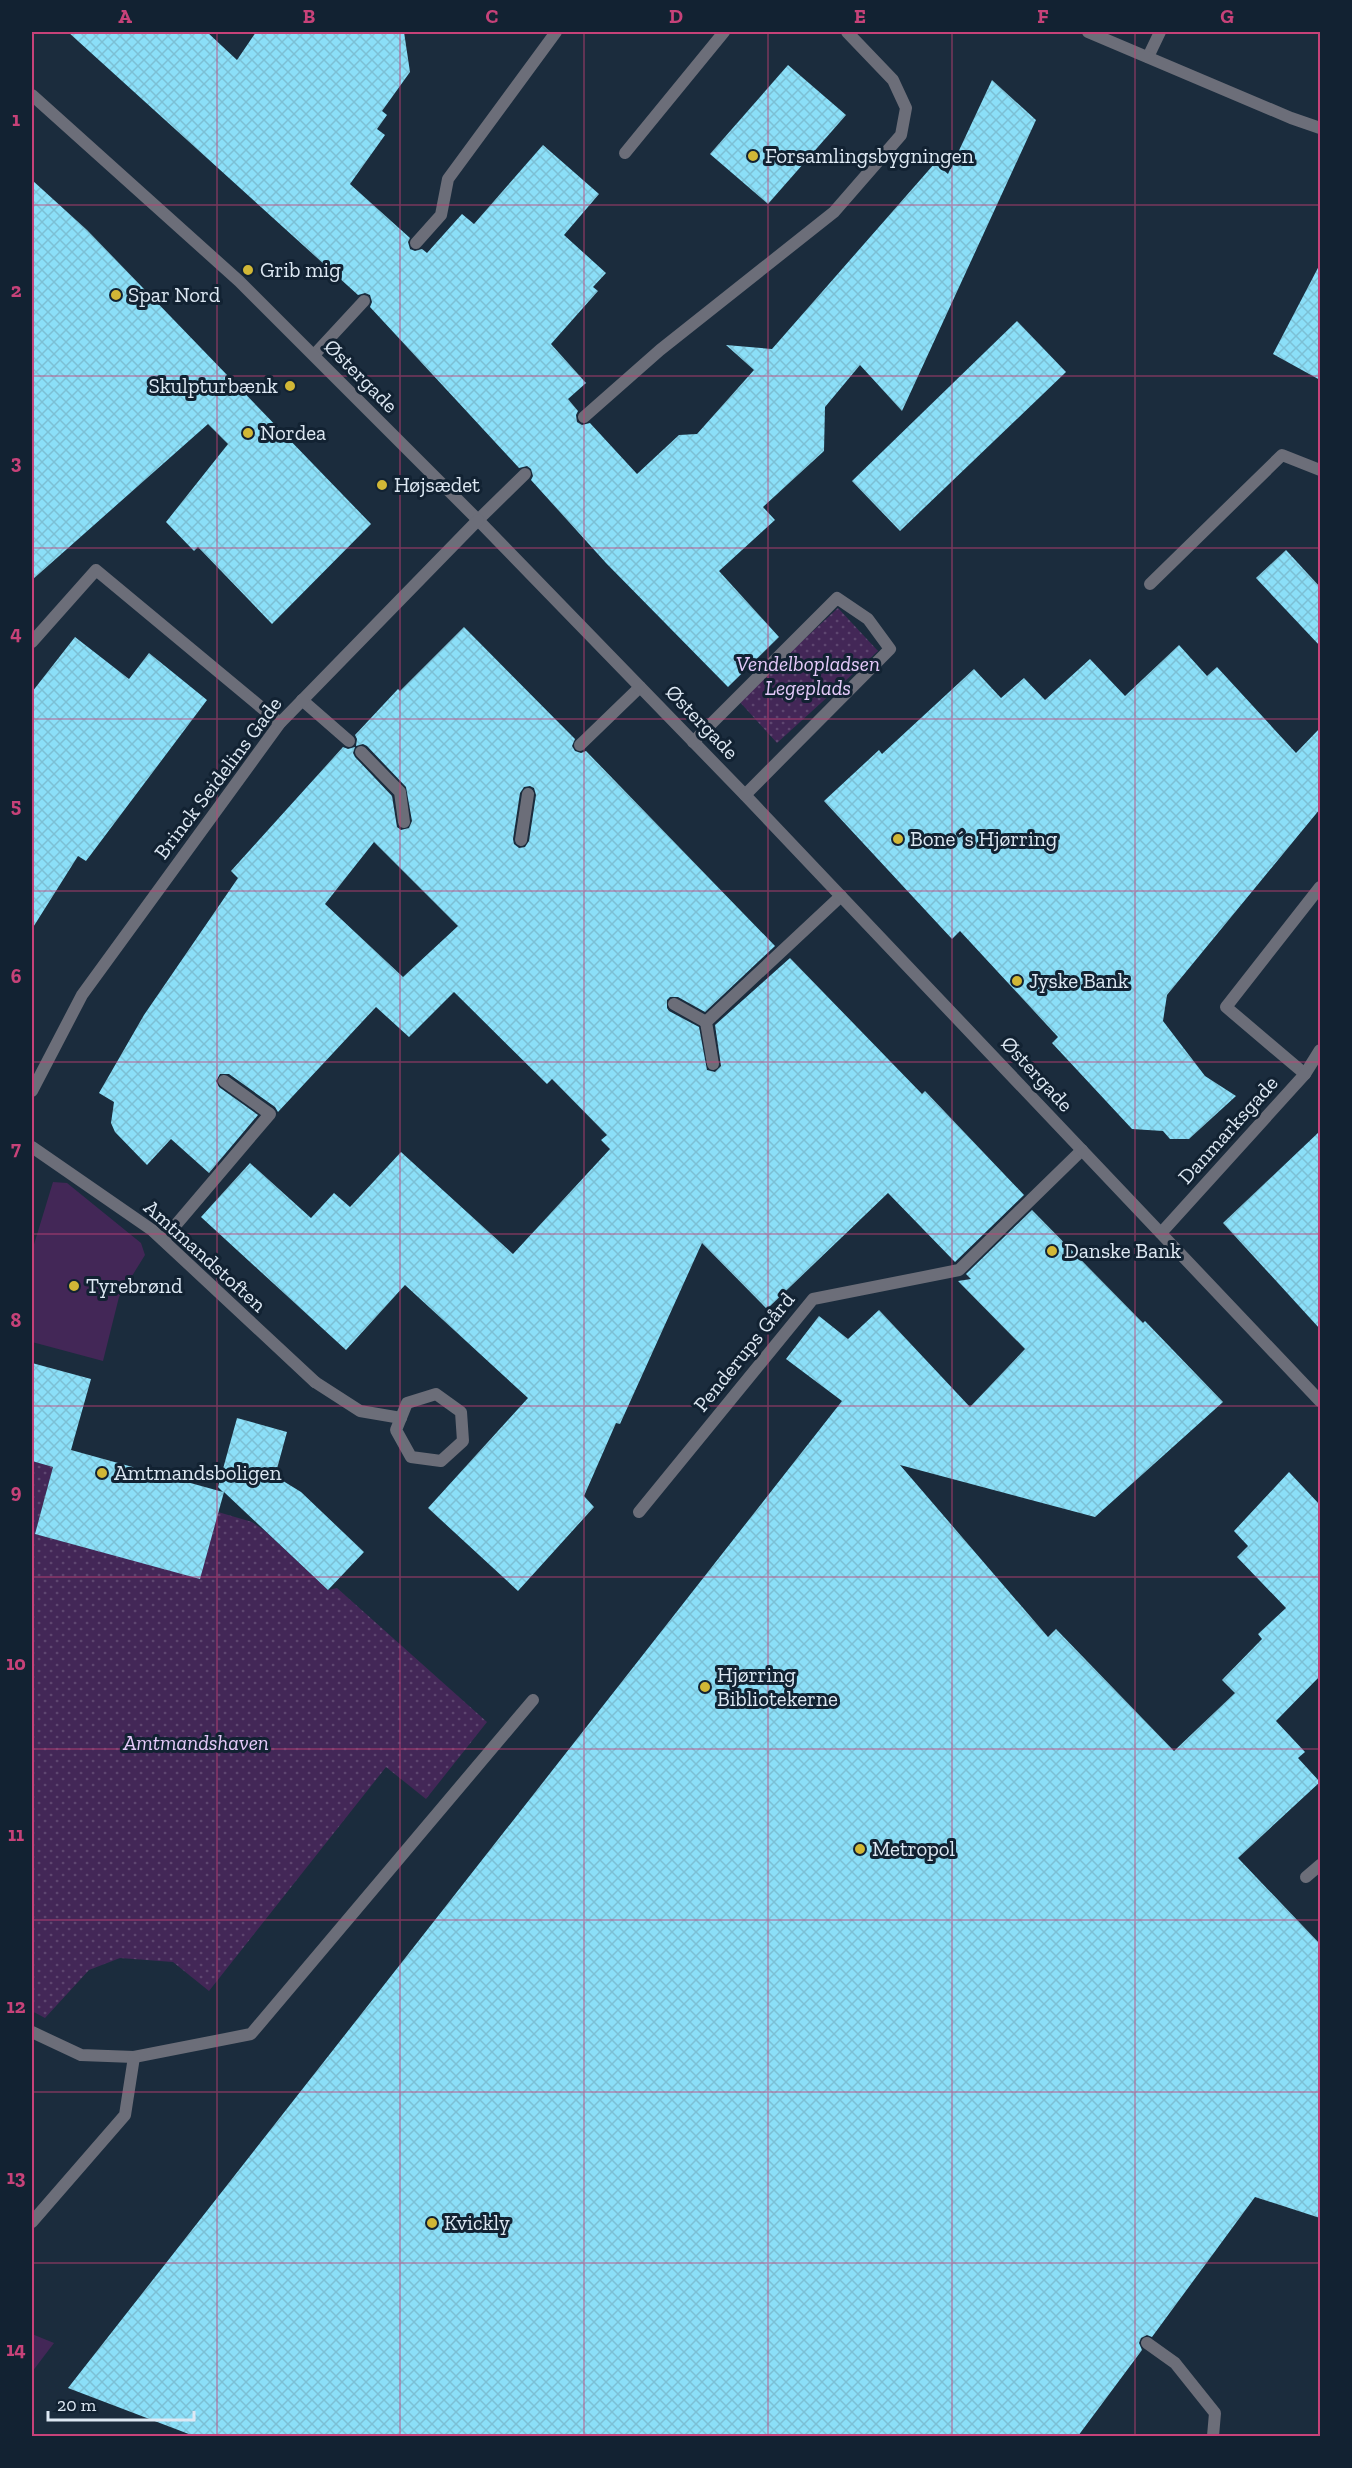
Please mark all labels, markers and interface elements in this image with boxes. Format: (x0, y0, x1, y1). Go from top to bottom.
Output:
text: A (118, 4, 132, 28)
text: B (303, 4, 315, 28)
text: C (486, 4, 499, 28)
text: D (669, 4, 683, 28)
text: E (854, 4, 866, 28)
text: F (1037, 4, 1049, 28)
text: G (1220, 4, 1234, 28)
text: 1 (12, 107, 20, 131)
place label: Forsamlingsbygningen (765, 143, 974, 168)
marker: Forsamlingsbygningen (746, 149, 760, 163)
place label: Grib mig (260, 257, 341, 282)
marker: Grib mig (241, 263, 255, 277)
text: 2 (11, 278, 22, 302)
place label: Spar Nord (128, 282, 221, 307)
marker: Spar Nord (109, 288, 123, 302)
street label: Østergade (319, 334, 404, 418)
place label: Skulpturbænk (148, 373, 278, 398)
marker: Skulpturbænk (283, 379, 297, 393)
place label: Nordea (260, 420, 326, 445)
marker: Nordea (241, 426, 255, 440)
text: 3 (11, 450, 22, 474)
place label: Højsædet (394, 472, 480, 498)
marker: Højsædet (375, 478, 389, 492)
text: 4 (10, 621, 22, 645)
park label: Vendelbopladsen Legeplads (736, 651, 880, 700)
street label: Østergade (661, 679, 744, 764)
street label: Brinck Seidelins Gade (148, 692, 287, 864)
text: 5 (11, 793, 21, 817)
place label: Bone´s Hjørring (910, 826, 1058, 852)
marker: Bone´s Hjørring (891, 832, 905, 846)
text: 6 (11, 964, 22, 988)
place label: Jyske Bank (1029, 968, 1129, 993)
marker: Jyske Bank (1010, 974, 1024, 988)
street label: Østergade (996, 1031, 1079, 1117)
street label: Danmarksgade (1172, 1070, 1283, 1189)
text: 7 (11, 1136, 21, 1160)
street label: Amtmandstoften (139, 1194, 271, 1317)
place label: Danske Bank (1064, 1238, 1181, 1263)
marker: Danske Bank (1045, 1244, 1059, 1258)
place label: Tyrebrønd (86, 1273, 183, 1298)
marker: Tyrebrønd (67, 1279, 81, 1293)
street label: Penderups Gård (688, 1287, 800, 1416)
text: 8 (11, 1308, 22, 1332)
place label: Amtmandsboligen (114, 1460, 281, 1485)
marker: Amtmandsboligen (95, 1466, 109, 1480)
text: 9 (11, 1479, 22, 1503)
text: 10 (6, 1651, 26, 1675)
place label: Hjørring Bibliotekerne (717, 1662, 838, 1711)
marker: Hjørring Bibliotekerne (698, 1680, 712, 1694)
park label: Amtmandshaven (122, 1730, 269, 1755)
text: 11 (8, 1822, 24, 1846)
place label: Metropol (872, 1836, 956, 1861)
marker: Metropol (853, 1842, 867, 1856)
text: 12 (7, 1994, 26, 2018)
text: 13 (7, 2165, 26, 2189)
place label: Kvickly (444, 2210, 510, 2235)
marker: Kvickly (425, 2216, 439, 2230)
text: 14 (6, 2337, 26, 2361)
scale bar (48, 2384, 194, 2422)
text: 20 m (57, 2394, 97, 2416)

